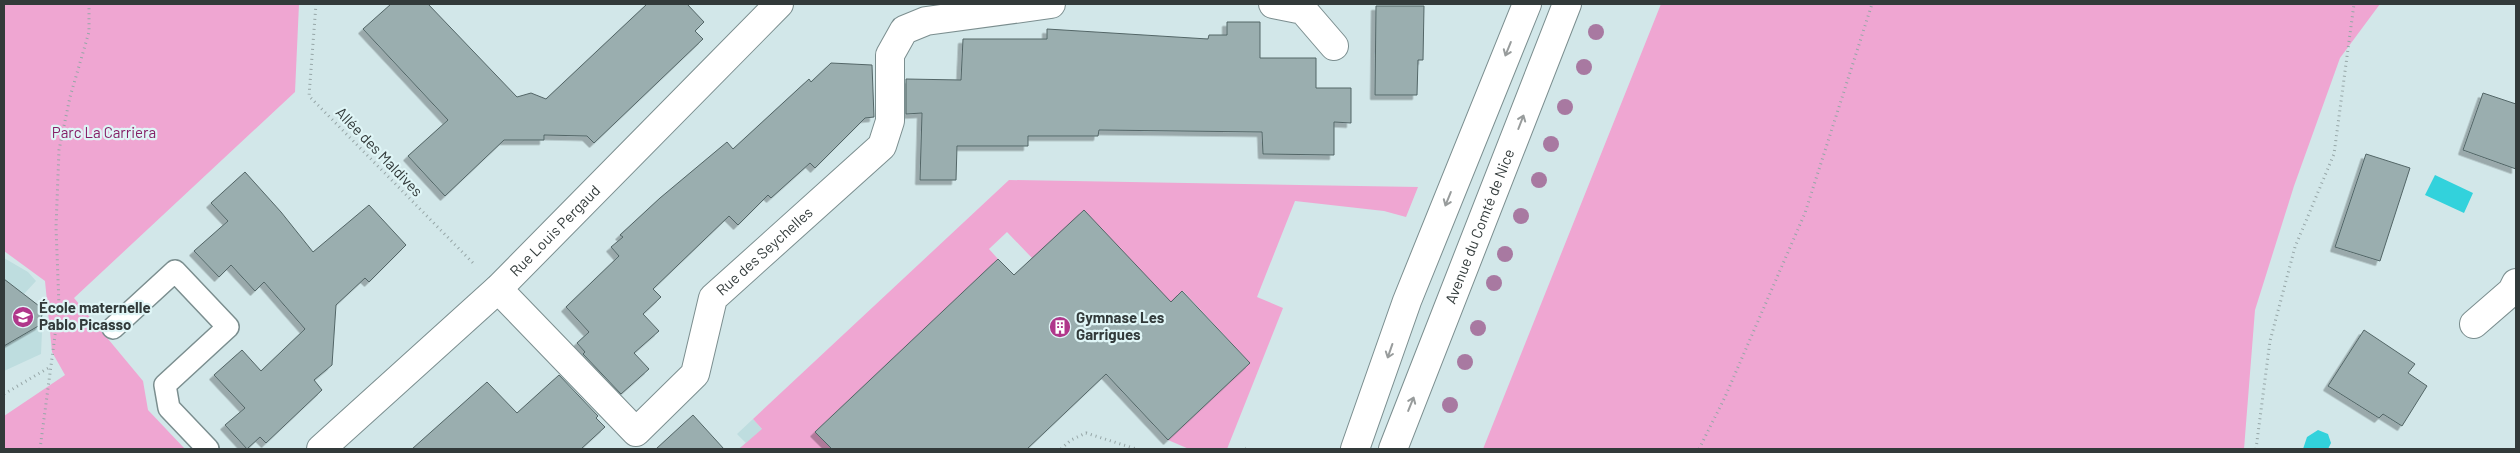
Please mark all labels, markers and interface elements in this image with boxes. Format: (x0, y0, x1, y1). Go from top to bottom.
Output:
one-way arrow (1503, 40, 1512, 56)
street label: Allée des Maldives (333, 103, 427, 200)
one-way arrow (1517, 115, 1526, 130)
park label: Parc La Carriera (52, 123, 156, 141)
street label: Avenue du Comté de Nice (1441, 146, 1518, 306)
street label: Rue Louis Pergaud (506, 181, 603, 280)
one-way arrow (1442, 192, 1451, 207)
street label: Rue des Seychelles (712, 203, 816, 299)
place label: École maternelle Pablo Picasso (39, 298, 151, 333)
school or university icon: École maternelle Pablo Picasso (11, 305, 35, 329)
place label: Gymnase Les Garrigues (1076, 308, 1165, 343)
building icon: Gymnase Les Garrigues (1048, 315, 1072, 339)
one-way arrow (1384, 343, 1394, 359)
one-way arrow (1407, 397, 1416, 412)

